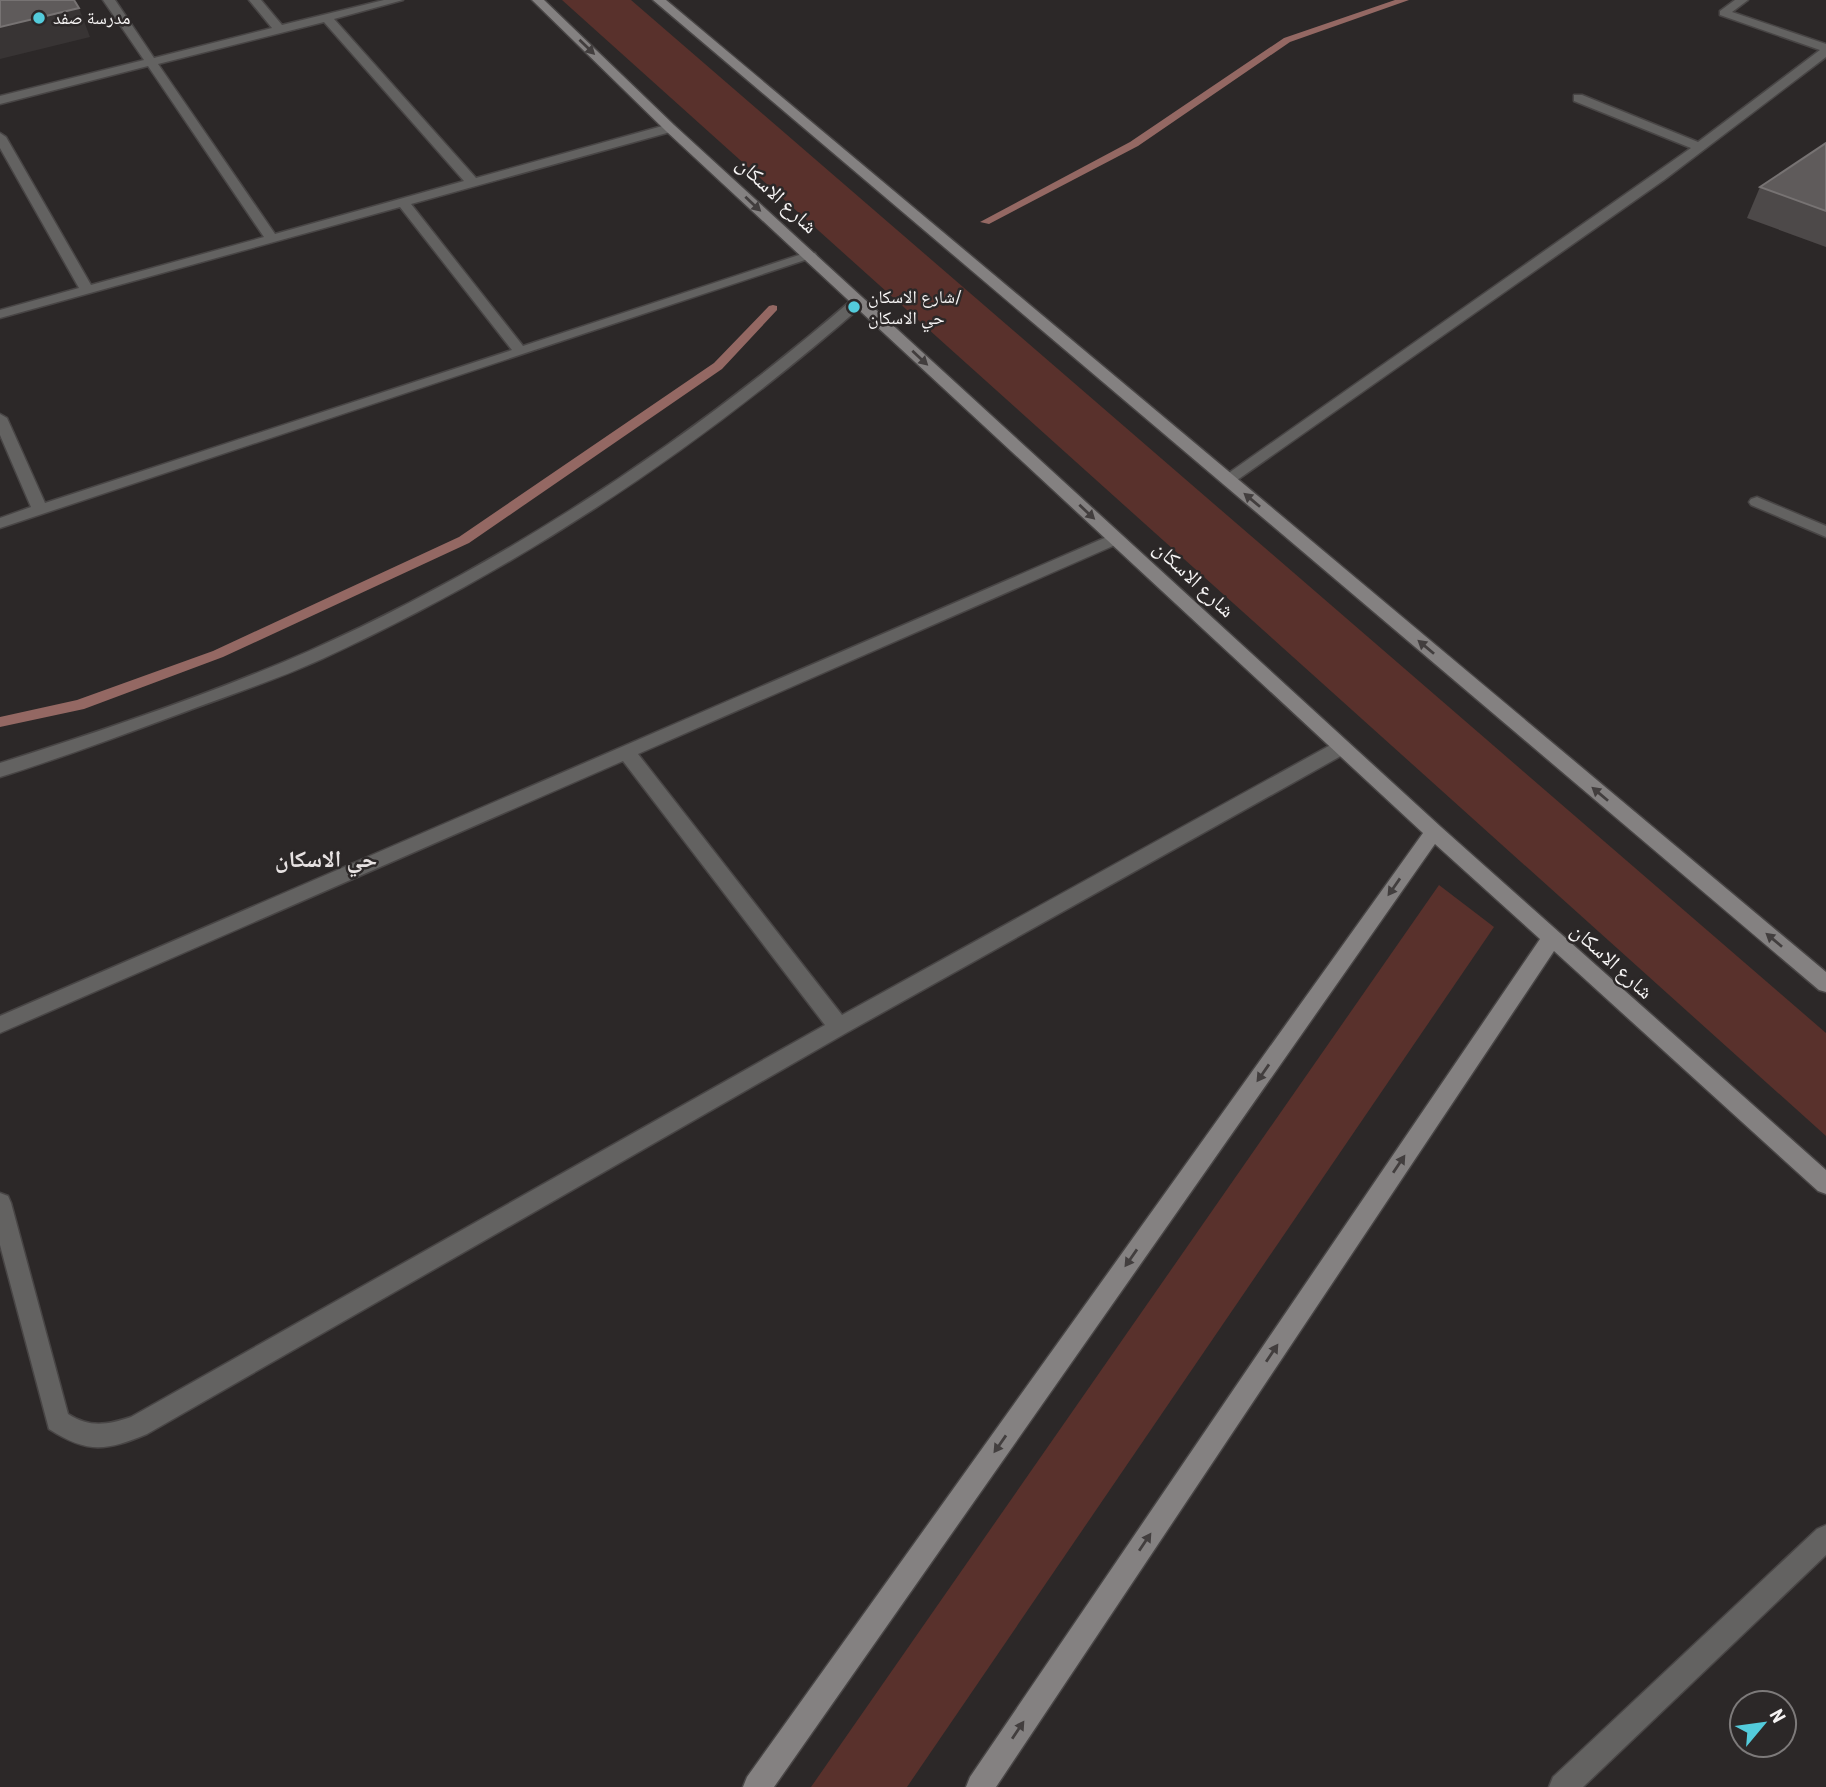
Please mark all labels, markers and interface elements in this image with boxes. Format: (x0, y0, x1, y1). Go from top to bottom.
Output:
place label: مدرسة صفد (53, 7, 130, 28)
marker: مدرسة صفد (31, 10, 47, 26)
one-way arrow (578, 39, 595, 55)
street label: شارع الاسكان (731, 152, 822, 239)
one-way arrow (744, 195, 761, 211)
place label: شارع الاسكان/ حي الاسكان (868, 286, 962, 333)
marker: شارع الاسكان/ حي الاسكان (846, 299, 862, 315)
one-way arrow (911, 349, 928, 365)
one-way arrow (1243, 493, 1261, 508)
one-way arrow (1078, 504, 1096, 520)
street label: شارع الاسكان (1148, 536, 1239, 623)
one-way arrow (1417, 639, 1435, 655)
one-way arrow (1591, 786, 1609, 802)
district label: حي الاسكان (275, 846, 377, 878)
one-way arrow (1387, 878, 1401, 896)
street label: شارع الاسكان (1566, 918, 1658, 1005)
one-way arrow (1765, 933, 1783, 948)
one-way arrow (1256, 1064, 1270, 1082)
one-way arrow (1392, 1155, 1406, 1173)
one-way arrow (1124, 1249, 1138, 1267)
one-way arrow (1265, 1344, 1279, 1362)
one-way arrow (993, 1435, 1007, 1453)
one-way arrow (1138, 1533, 1152, 1551)
north arrow (1728, 1689, 1798, 1759)
text: N (1765, 1705, 1790, 1727)
one-way arrow (1011, 1721, 1024, 1740)

